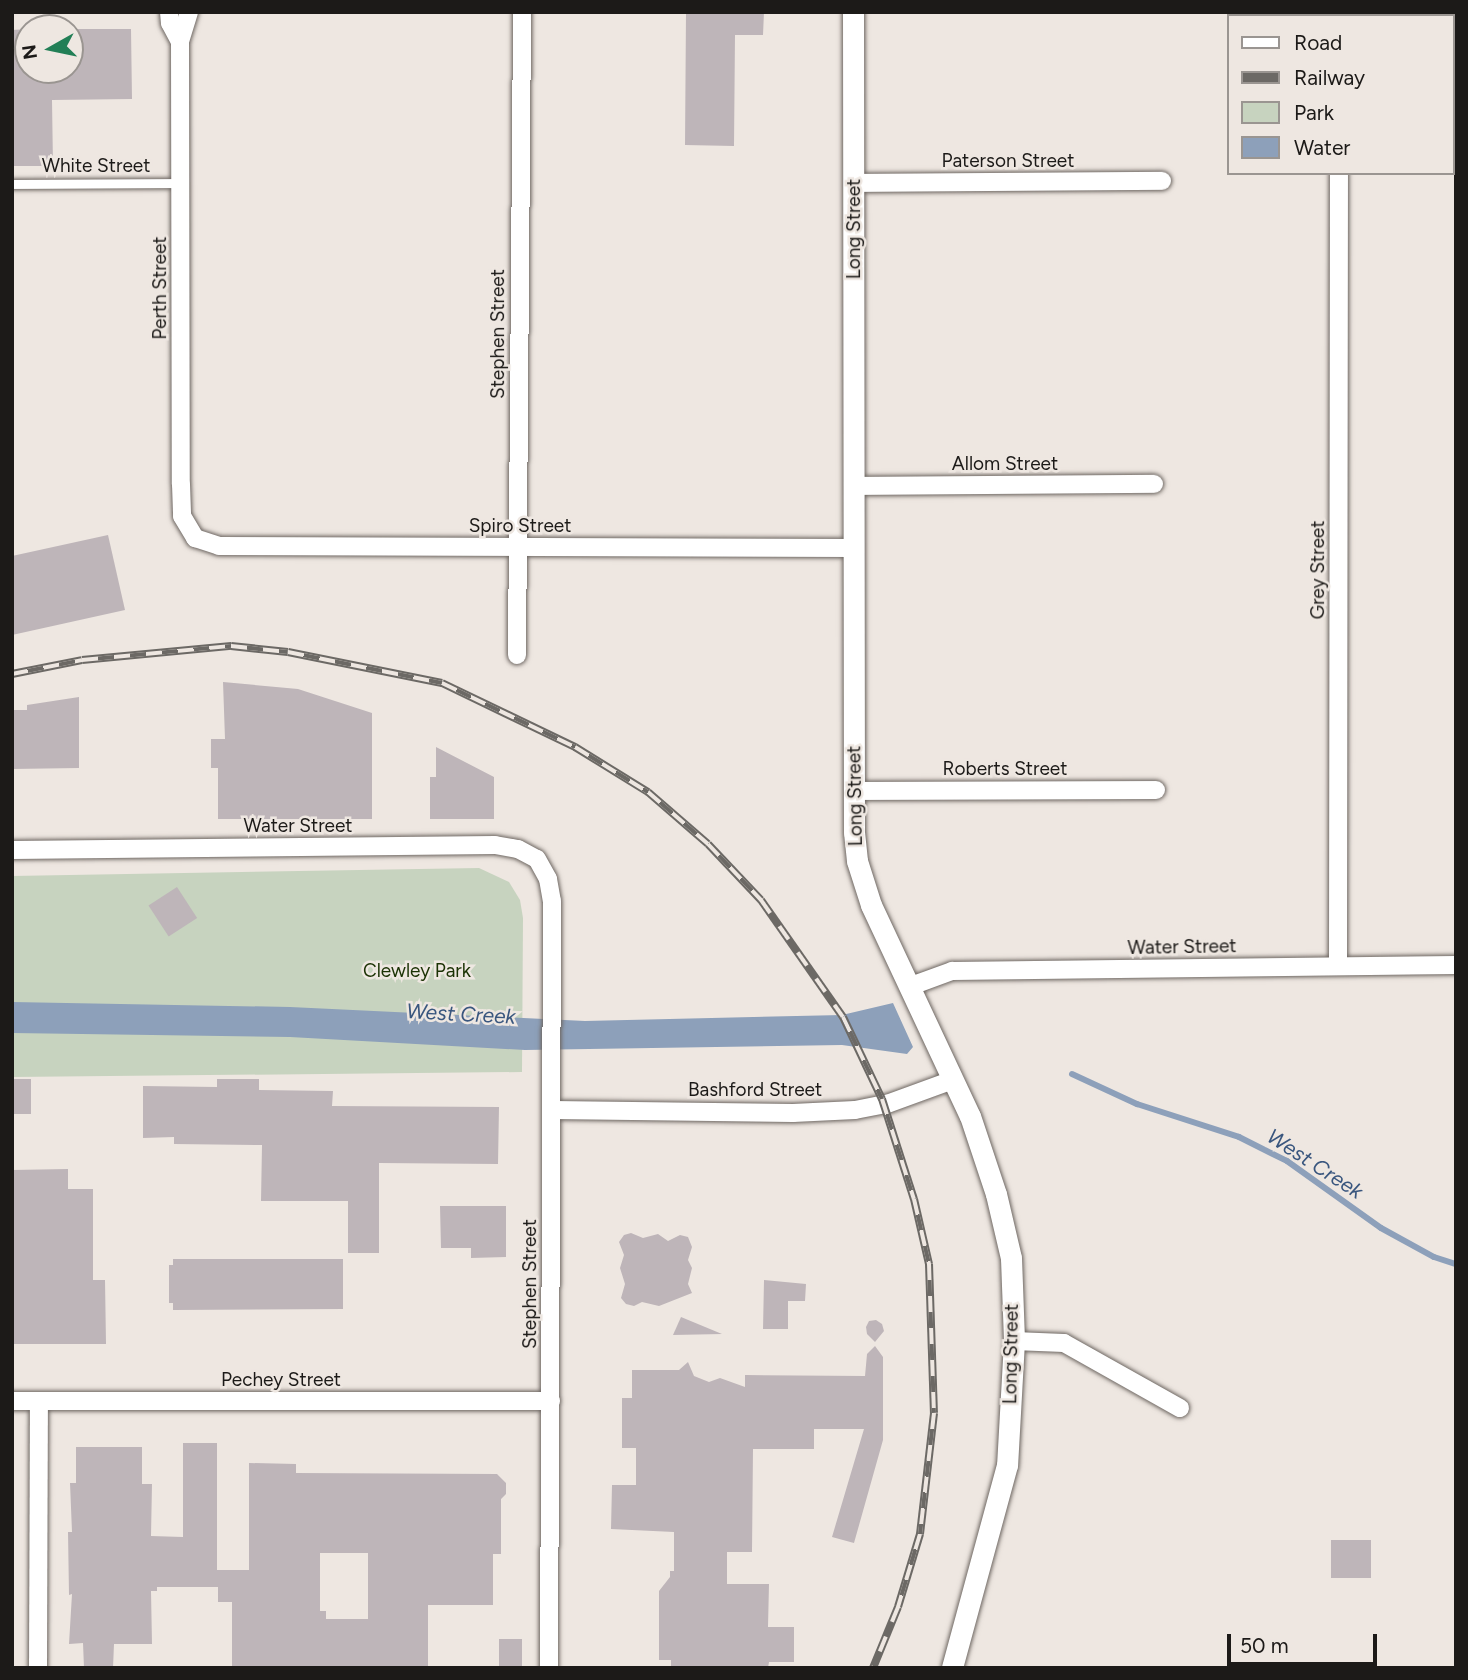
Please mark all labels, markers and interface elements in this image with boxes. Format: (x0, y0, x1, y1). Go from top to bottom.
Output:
north arrow (14, 14, 84, 84)
legend (1226, 14, 1454, 175)
text: Road (1294, 30, 1342, 55)
text: N (17, 43, 42, 61)
text: Railway (1294, 65, 1365, 90)
text: Park (1294, 100, 1334, 125)
text: Water (1294, 135, 1350, 160)
street label: Paterson Street (942, 150, 1074, 172)
street label: White Street (42, 155, 150, 177)
street label: Long Street (843, 179, 865, 279)
street label: Perth Street (149, 236, 171, 340)
street label: Stephen Street (487, 269, 509, 399)
street label: Allom Street (952, 453, 1058, 475)
street label: Spiro Street (469, 515, 571, 537)
street label: Grey Street (1307, 521, 1329, 619)
street label: Long Street (843, 746, 867, 846)
street label: Roberts Street (943, 758, 1067, 780)
street label: Water Street (244, 815, 352, 837)
street label: Water Street (1127, 935, 1237, 959)
park label: Clewley Park (363, 960, 471, 982)
water label: West Creek (406, 999, 516, 1029)
street label: Bashford Street (688, 1079, 822, 1101)
water label: West Creek (1262, 1124, 1368, 1204)
street label: Stephen Street (519, 1219, 541, 1349)
street label: Long Street (999, 1304, 1023, 1404)
street label: Pechey Street (221, 1369, 341, 1391)
scale bar (1230, 1620, 1380, 1664)
text: 50 m (1240, 1633, 1289, 1658)

